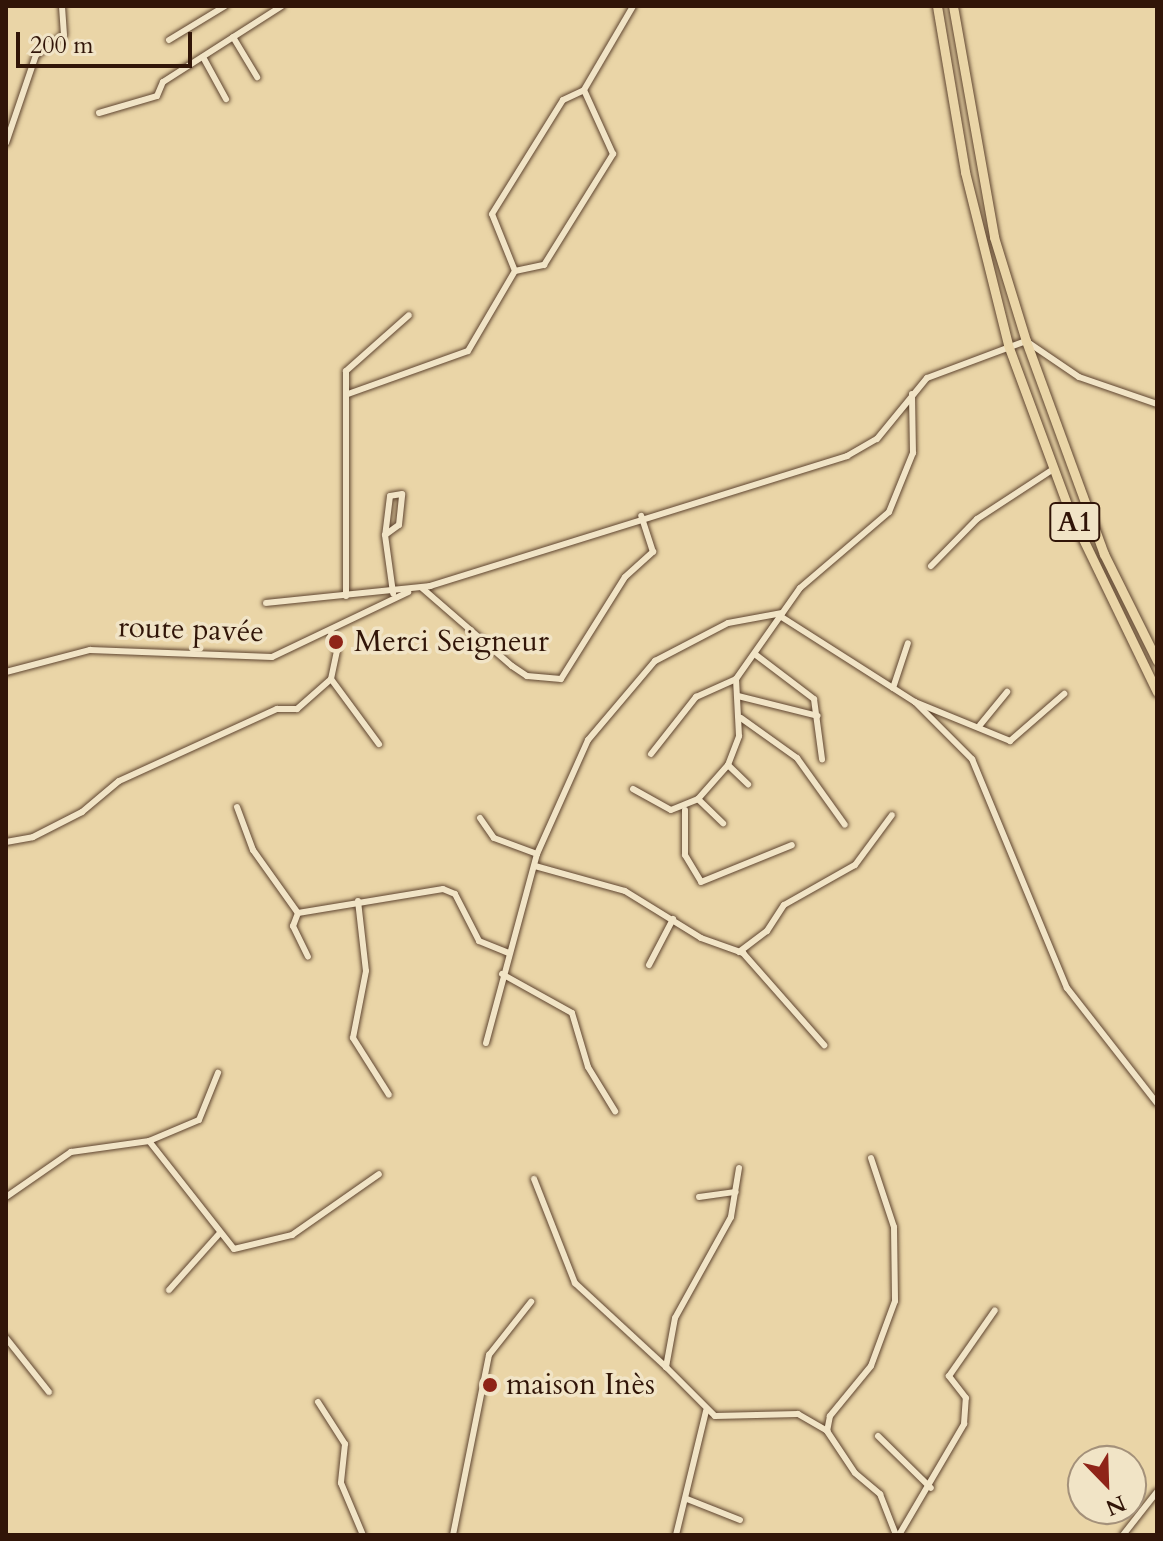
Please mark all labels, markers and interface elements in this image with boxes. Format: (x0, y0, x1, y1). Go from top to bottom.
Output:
scale bar (20, 16, 196, 66)
text: 200 m (30, 29, 94, 62)
road number: A1 (1049, 498, 1101, 546)
street label: route pavée (117, 609, 265, 651)
place label: Merci Seigneur (354, 624, 549, 660)
marker: Merci Seigneur (325, 631, 347, 653)
place label: maison Inès (506, 1367, 655, 1403)
marker: maison Inès (481, 1376, 499, 1394)
north arrow (1067, 1445, 1147, 1525)
text: N (1101, 1488, 1130, 1523)

